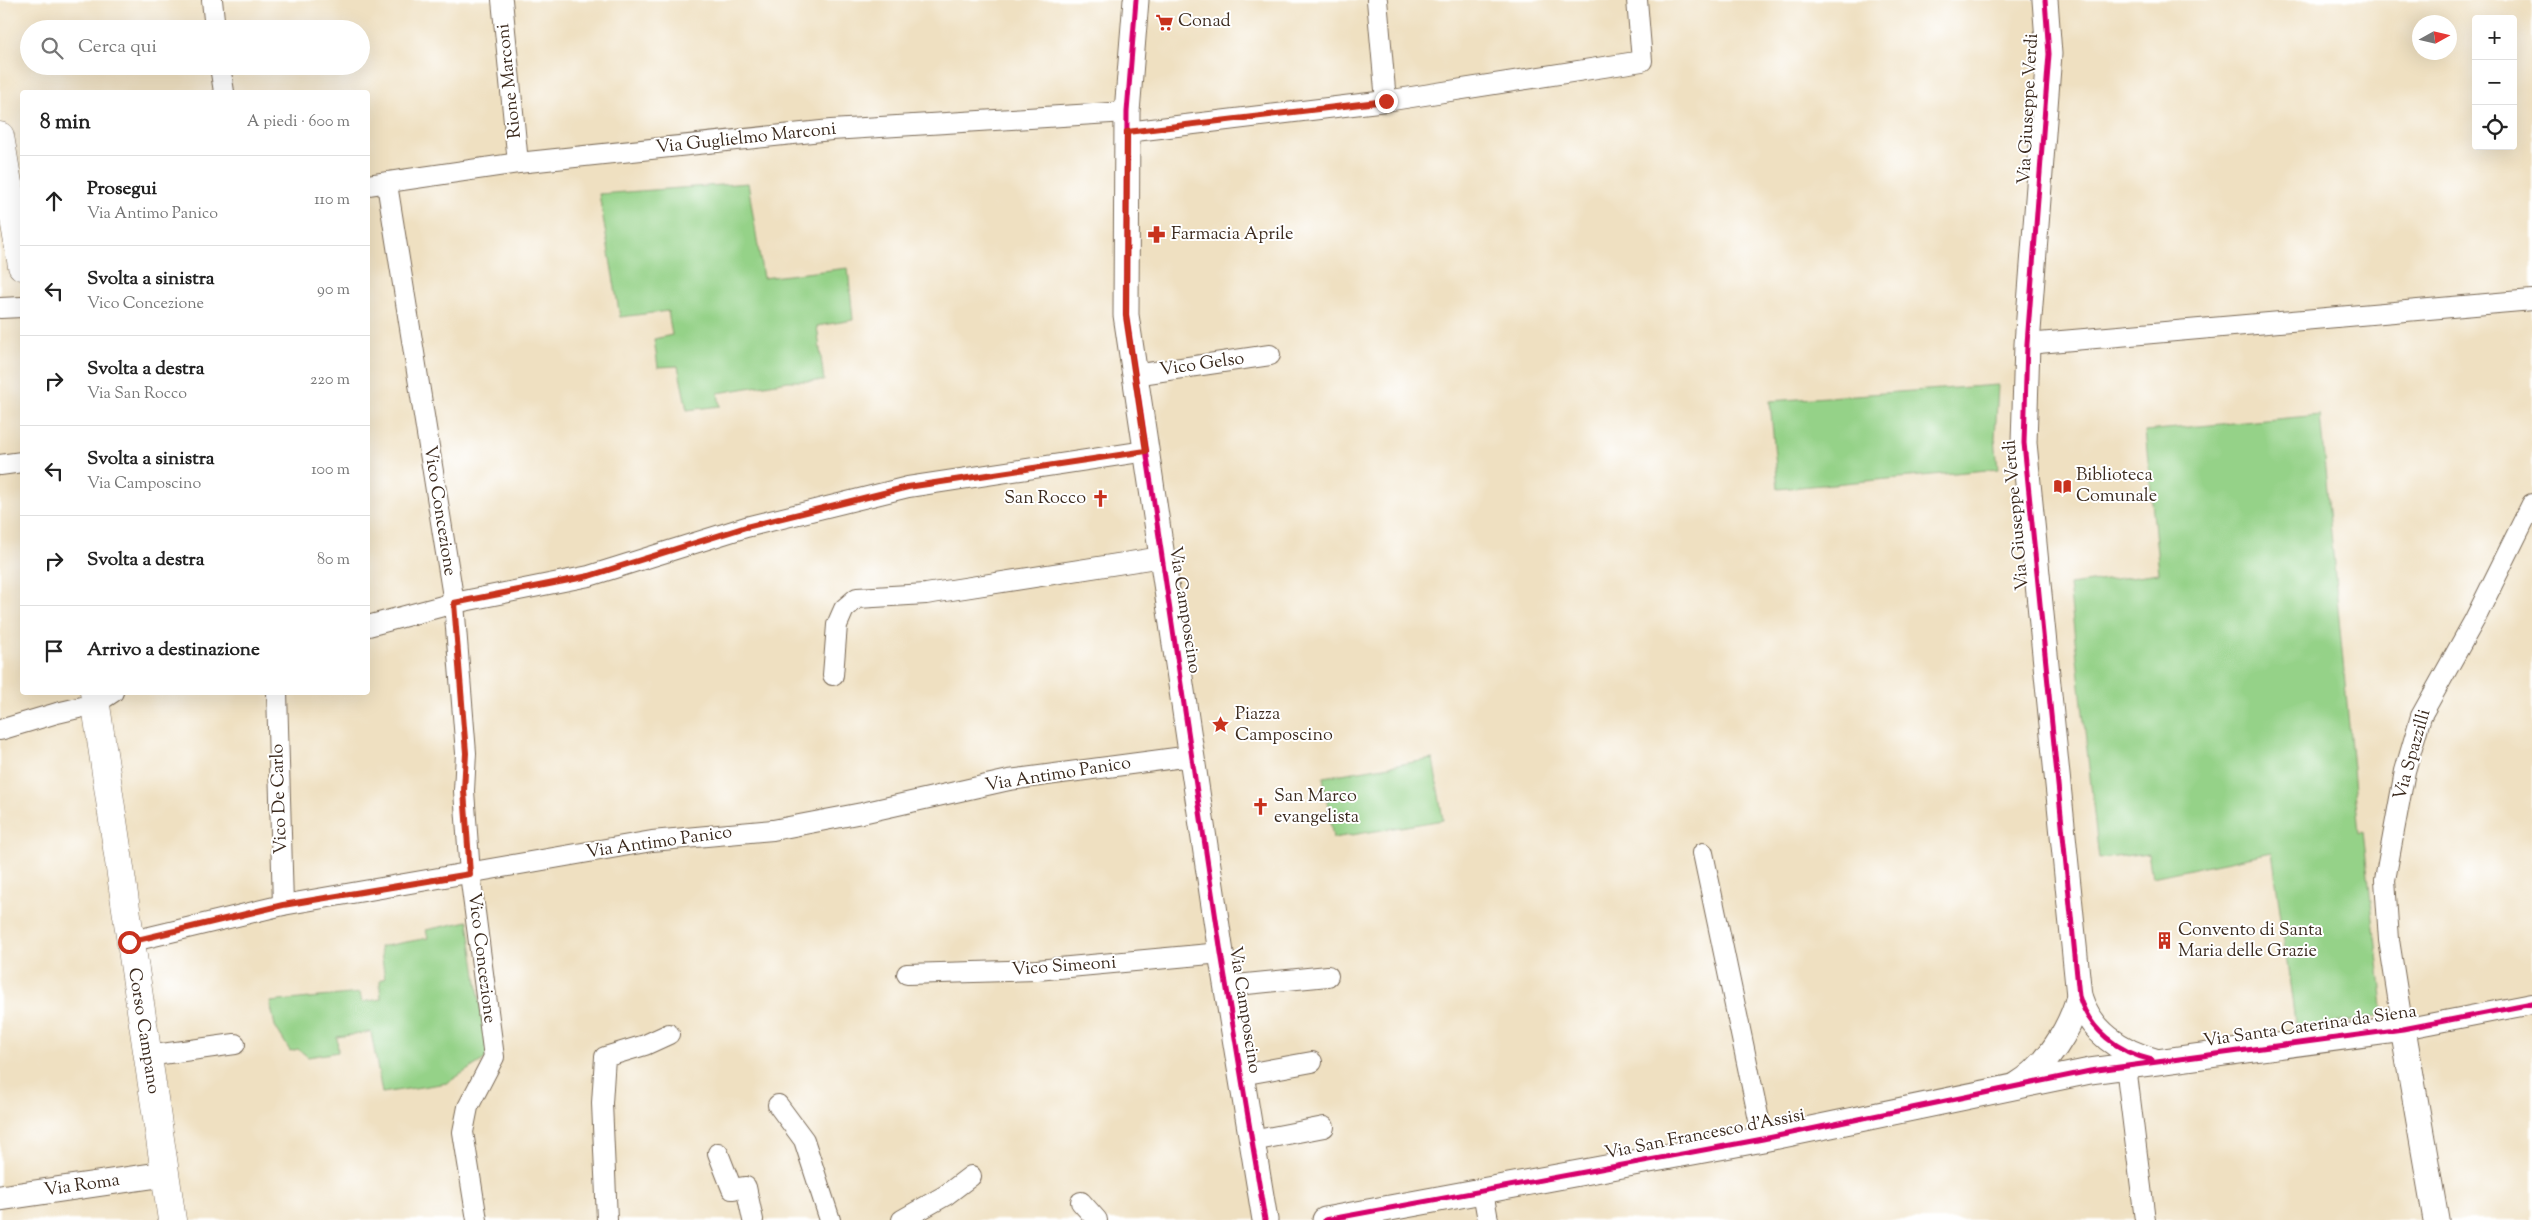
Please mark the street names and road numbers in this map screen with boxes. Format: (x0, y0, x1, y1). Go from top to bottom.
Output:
street label: Rione Marconi (491, 22, 529, 140)
street label: Via Giuseppe Verdi (2012, 33, 2046, 185)
street label: Via Guglielmo Marconi (654, 117, 838, 161)
street label: Vico Gelso (1158, 346, 1246, 384)
street label: Via Giuseppe Verdi (1997, 438, 2037, 592)
street label: Vico Concezione (416, 444, 462, 578)
street label: Via Camposcino (1161, 545, 1207, 676)
street label: Via Spazzilli (2388, 706, 2438, 804)
street label: Vico De Carlo (265, 743, 295, 855)
street label: Via Antimo Panico (983, 751, 1133, 799)
street label: Via Antimo Panico (584, 820, 734, 866)
street label: Vico Concezione (460, 891, 502, 1025)
street label: Via Camposcino (1221, 945, 1267, 1076)
street label: Vico Simeoni (1011, 950, 1117, 984)
street label: Corso Campano (120, 966, 166, 1096)
street label: Via Santa Caterina da Siena (2202, 999, 2418, 1055)
street label: Via San Francesco d'Assisi (1603, 1103, 1807, 1167)
street label: Via Roma (42, 1168, 122, 1204)

